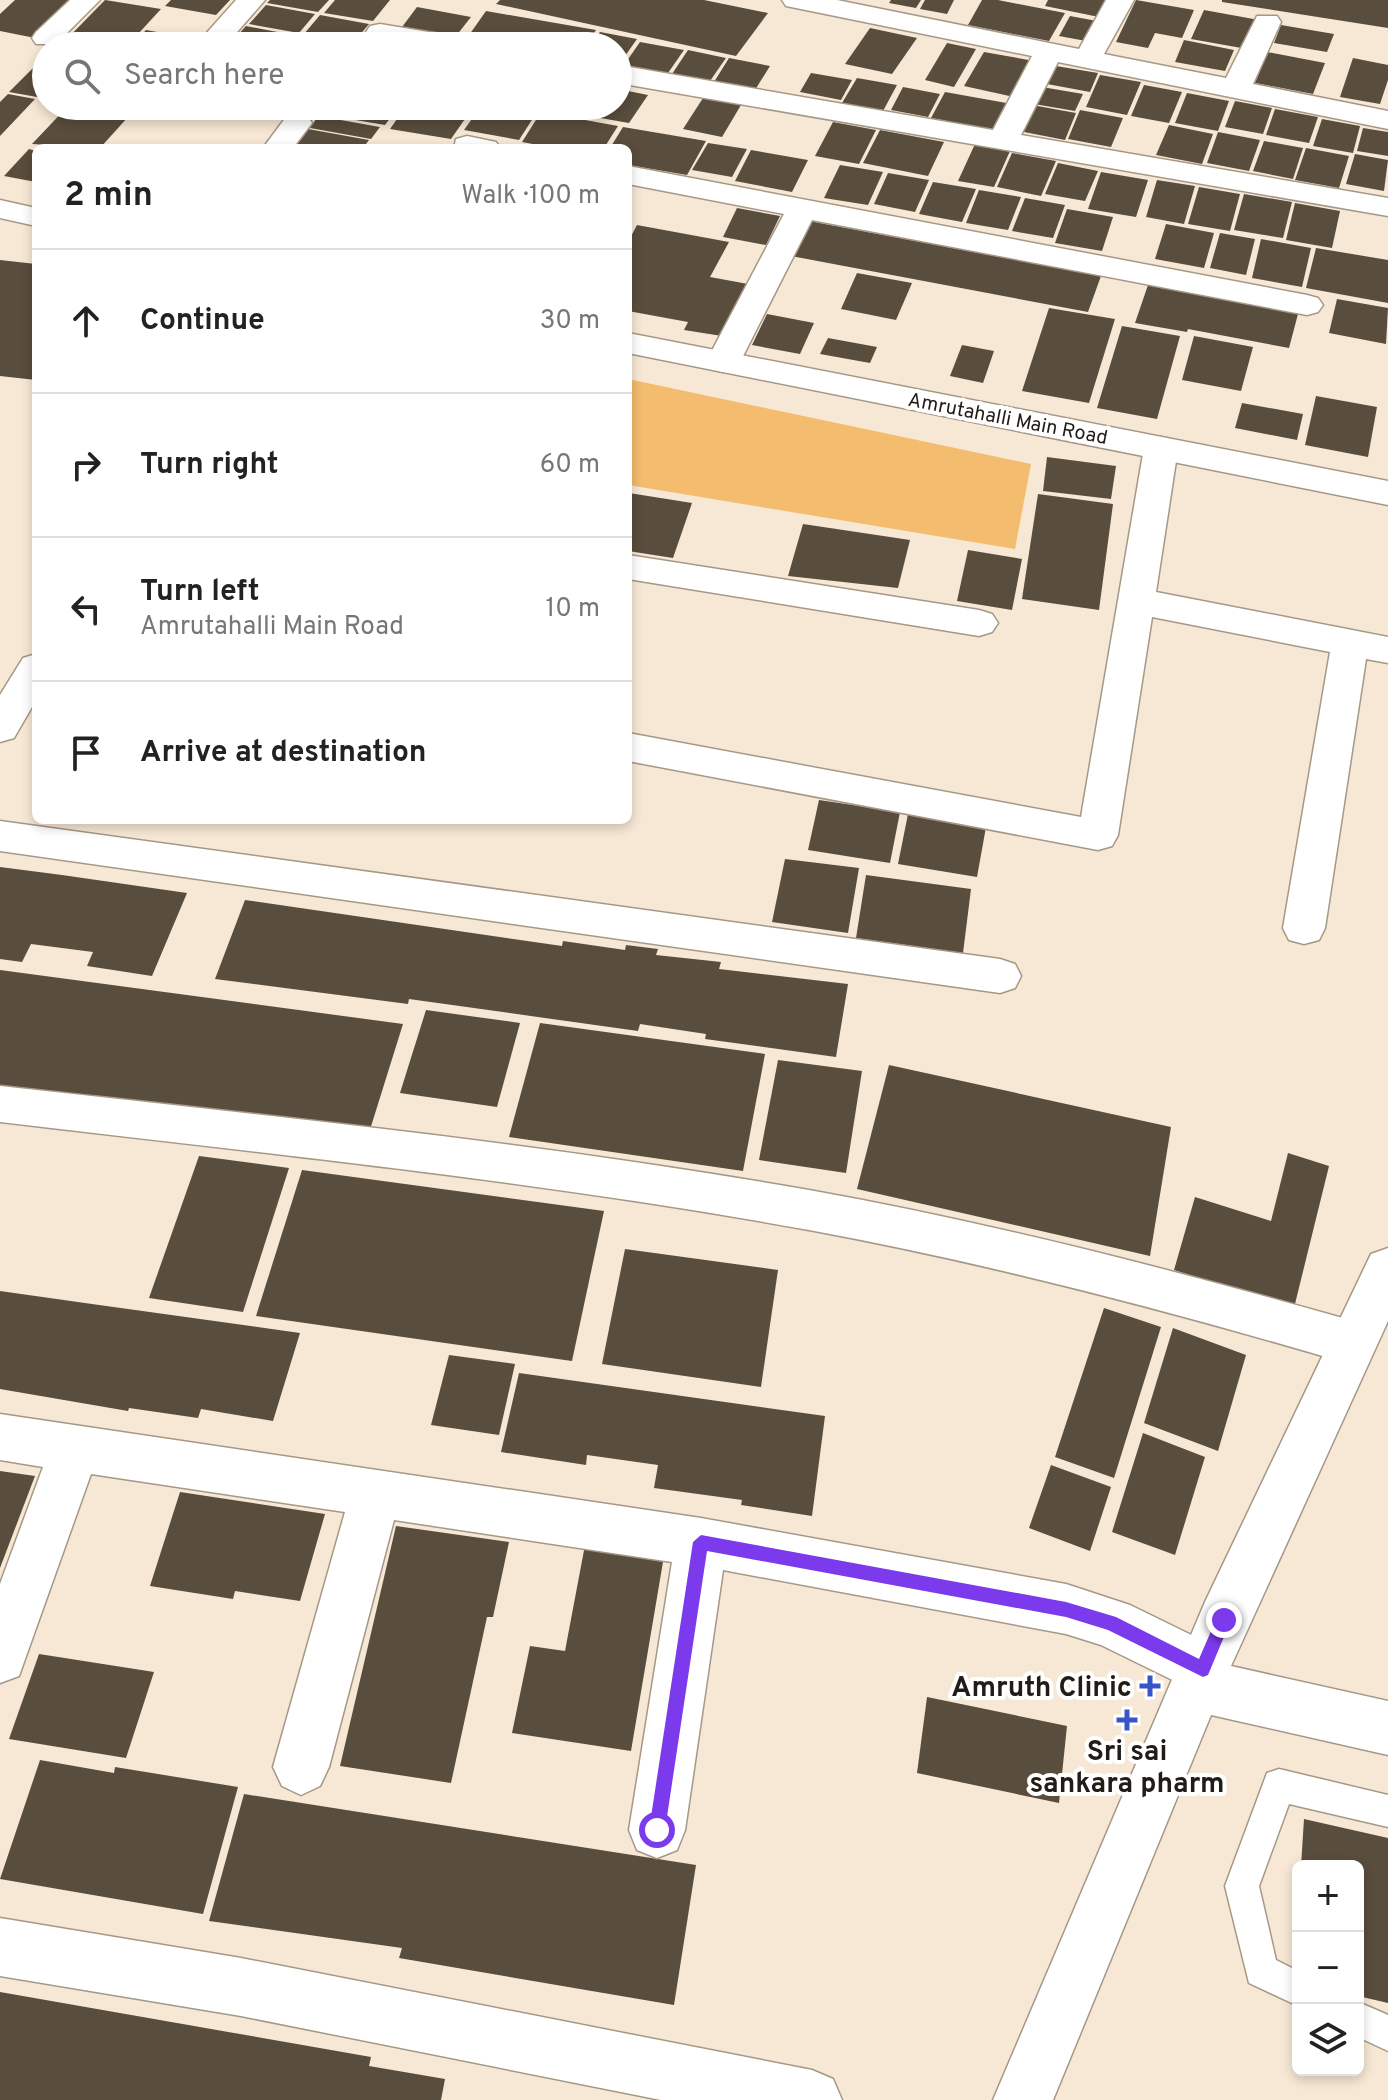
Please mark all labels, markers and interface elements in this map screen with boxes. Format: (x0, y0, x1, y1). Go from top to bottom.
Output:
search box (32, 32, 632, 120)
icon: search (60, 54, 104, 98)
text: Search here (124, 58, 284, 95)
text: 2 min (64, 175, 153, 218)
text: Walk · 100 m (461, 180, 600, 213)
icon: ahead (64, 299, 108, 343)
text: Continue (140, 303, 265, 340)
text: 30 m (540, 305, 600, 338)
street label: Amrutahalli Main Road (906, 388, 1110, 452)
icon: right (64, 443, 108, 487)
text: Turn right (140, 447, 278, 484)
text: 60 m (540, 449, 600, 482)
text: Turn left (140, 574, 260, 611)
icon: left (64, 587, 108, 631)
text: 10 m (545, 593, 600, 626)
text: Amrutahalli Main Road (140, 611, 404, 644)
icon: arrive (64, 731, 108, 775)
text: Arrive at destination (140, 735, 426, 772)
route end (1206, 1602, 1242, 1638)
place label: Amruth Clinic (951, 1671, 1132, 1707)
marker: Amruth Clinic (1139, 1675, 1161, 1697)
marker: Sri sai sankara pharm (1118, 1711, 1136, 1729)
place label: Sri sai sankara pharm (1029, 1735, 1225, 1803)
route start (639, 1812, 675, 1848)
map controls (1292, 1860, 1364, 2076)
button: + (1292, 1860, 1364, 1932)
button: − (1292, 1932, 1364, 2004)
button: layers (1292, 2004, 1364, 2076)

